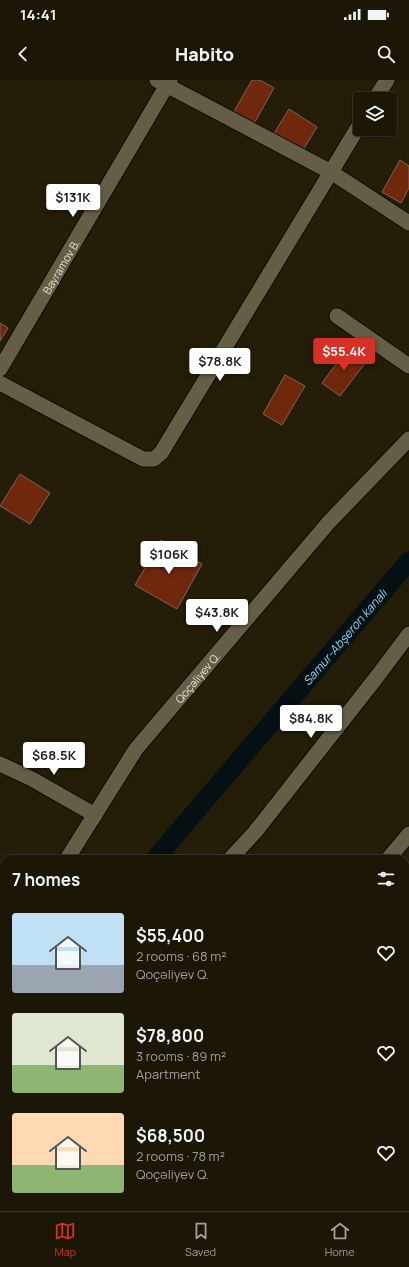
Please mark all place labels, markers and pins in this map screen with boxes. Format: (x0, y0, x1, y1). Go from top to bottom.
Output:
pin: $131K (45, 184, 101, 218)
pin: $55.4K (311, 338, 377, 372)
pin: $78.8K (187, 348, 253, 382)
pin: $106K (141, 541, 197, 575)
pin: $43.8K (184, 599, 250, 633)
pin: $84.8K (278, 705, 344, 739)
pin: $68.5K (21, 742, 87, 776)

